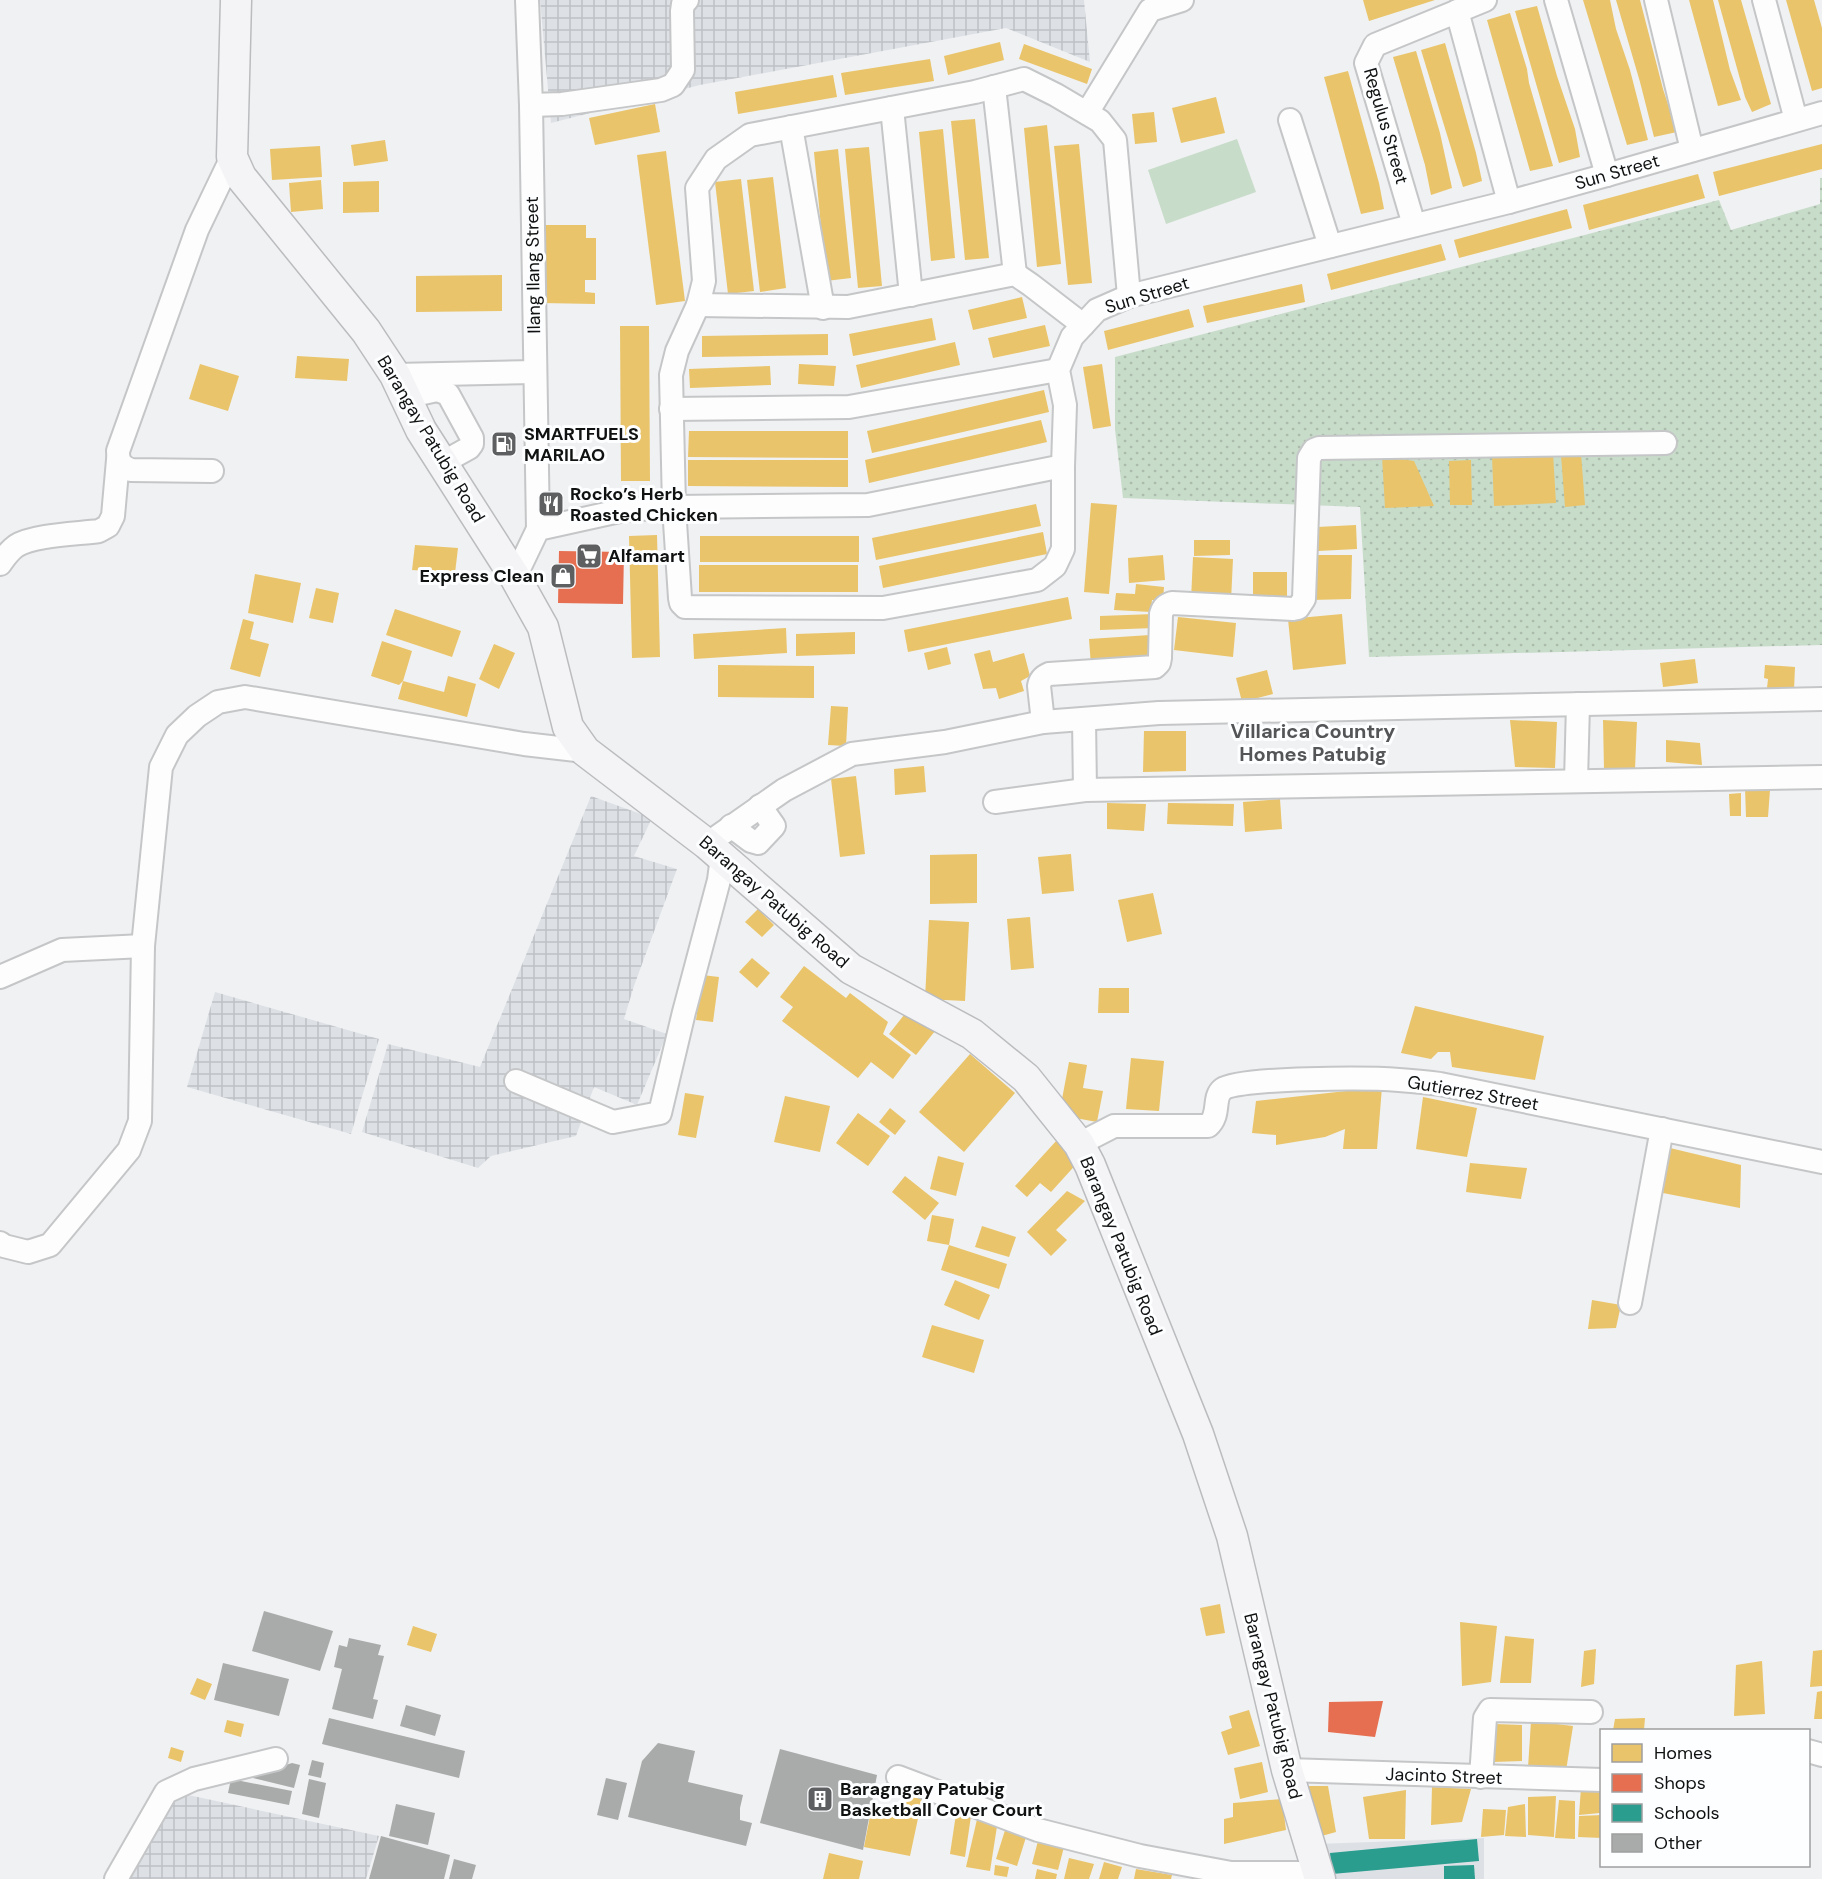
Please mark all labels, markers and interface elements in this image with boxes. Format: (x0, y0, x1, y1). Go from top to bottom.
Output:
street label: Regulus Street (1358, 65, 1414, 187)
street label: Sun Street (1572, 148, 1662, 196)
street label: Ilang Ilang Street (520, 196, 546, 334)
street label: Sun Street (1102, 271, 1192, 319)
street label: Barangay Patubig Road (372, 351, 490, 527)
place label: SMARTFUELS MARILAO (524, 422, 639, 467)
fuel station icon: SMARTFUELS MARILAO (489, 429, 519, 459)
place label: Rocko’s Herb Roasted Chicken (570, 482, 718, 527)
restaurant icon: Rocko’s Herb Roasted Chicken (536, 489, 566, 519)
supermarket icon: Alfamart (574, 541, 604, 571)
place label: Alfamart (608, 544, 685, 568)
shop icon: Express Clean (548, 561, 578, 591)
place label: Express Clean (419, 564, 544, 588)
district label: Villarica Country Homes Patubig (1231, 718, 1395, 767)
street label: Barangay Patubig Road (694, 830, 854, 974)
street label: Gutierrez Street (1406, 1070, 1540, 1116)
street label: Barangay Patubig Road (1074, 1153, 1168, 1339)
street label: Barangay Patubig Road (1238, 1610, 1308, 1802)
legend (1600, 1729, 1810, 1867)
text: Homes (1654, 1741, 1712, 1765)
street label: Jacinto Street (1385, 1762, 1503, 1790)
text: Shops (1654, 1771, 1706, 1795)
place label: Baragngay Patubig Basketball Cover Court (840, 1777, 1042, 1822)
building icon: Baragngay Patubig Basketball Cover Court (805, 1784, 835, 1814)
text: Schools (1654, 1801, 1719, 1825)
text: Other (1654, 1831, 1703, 1855)

